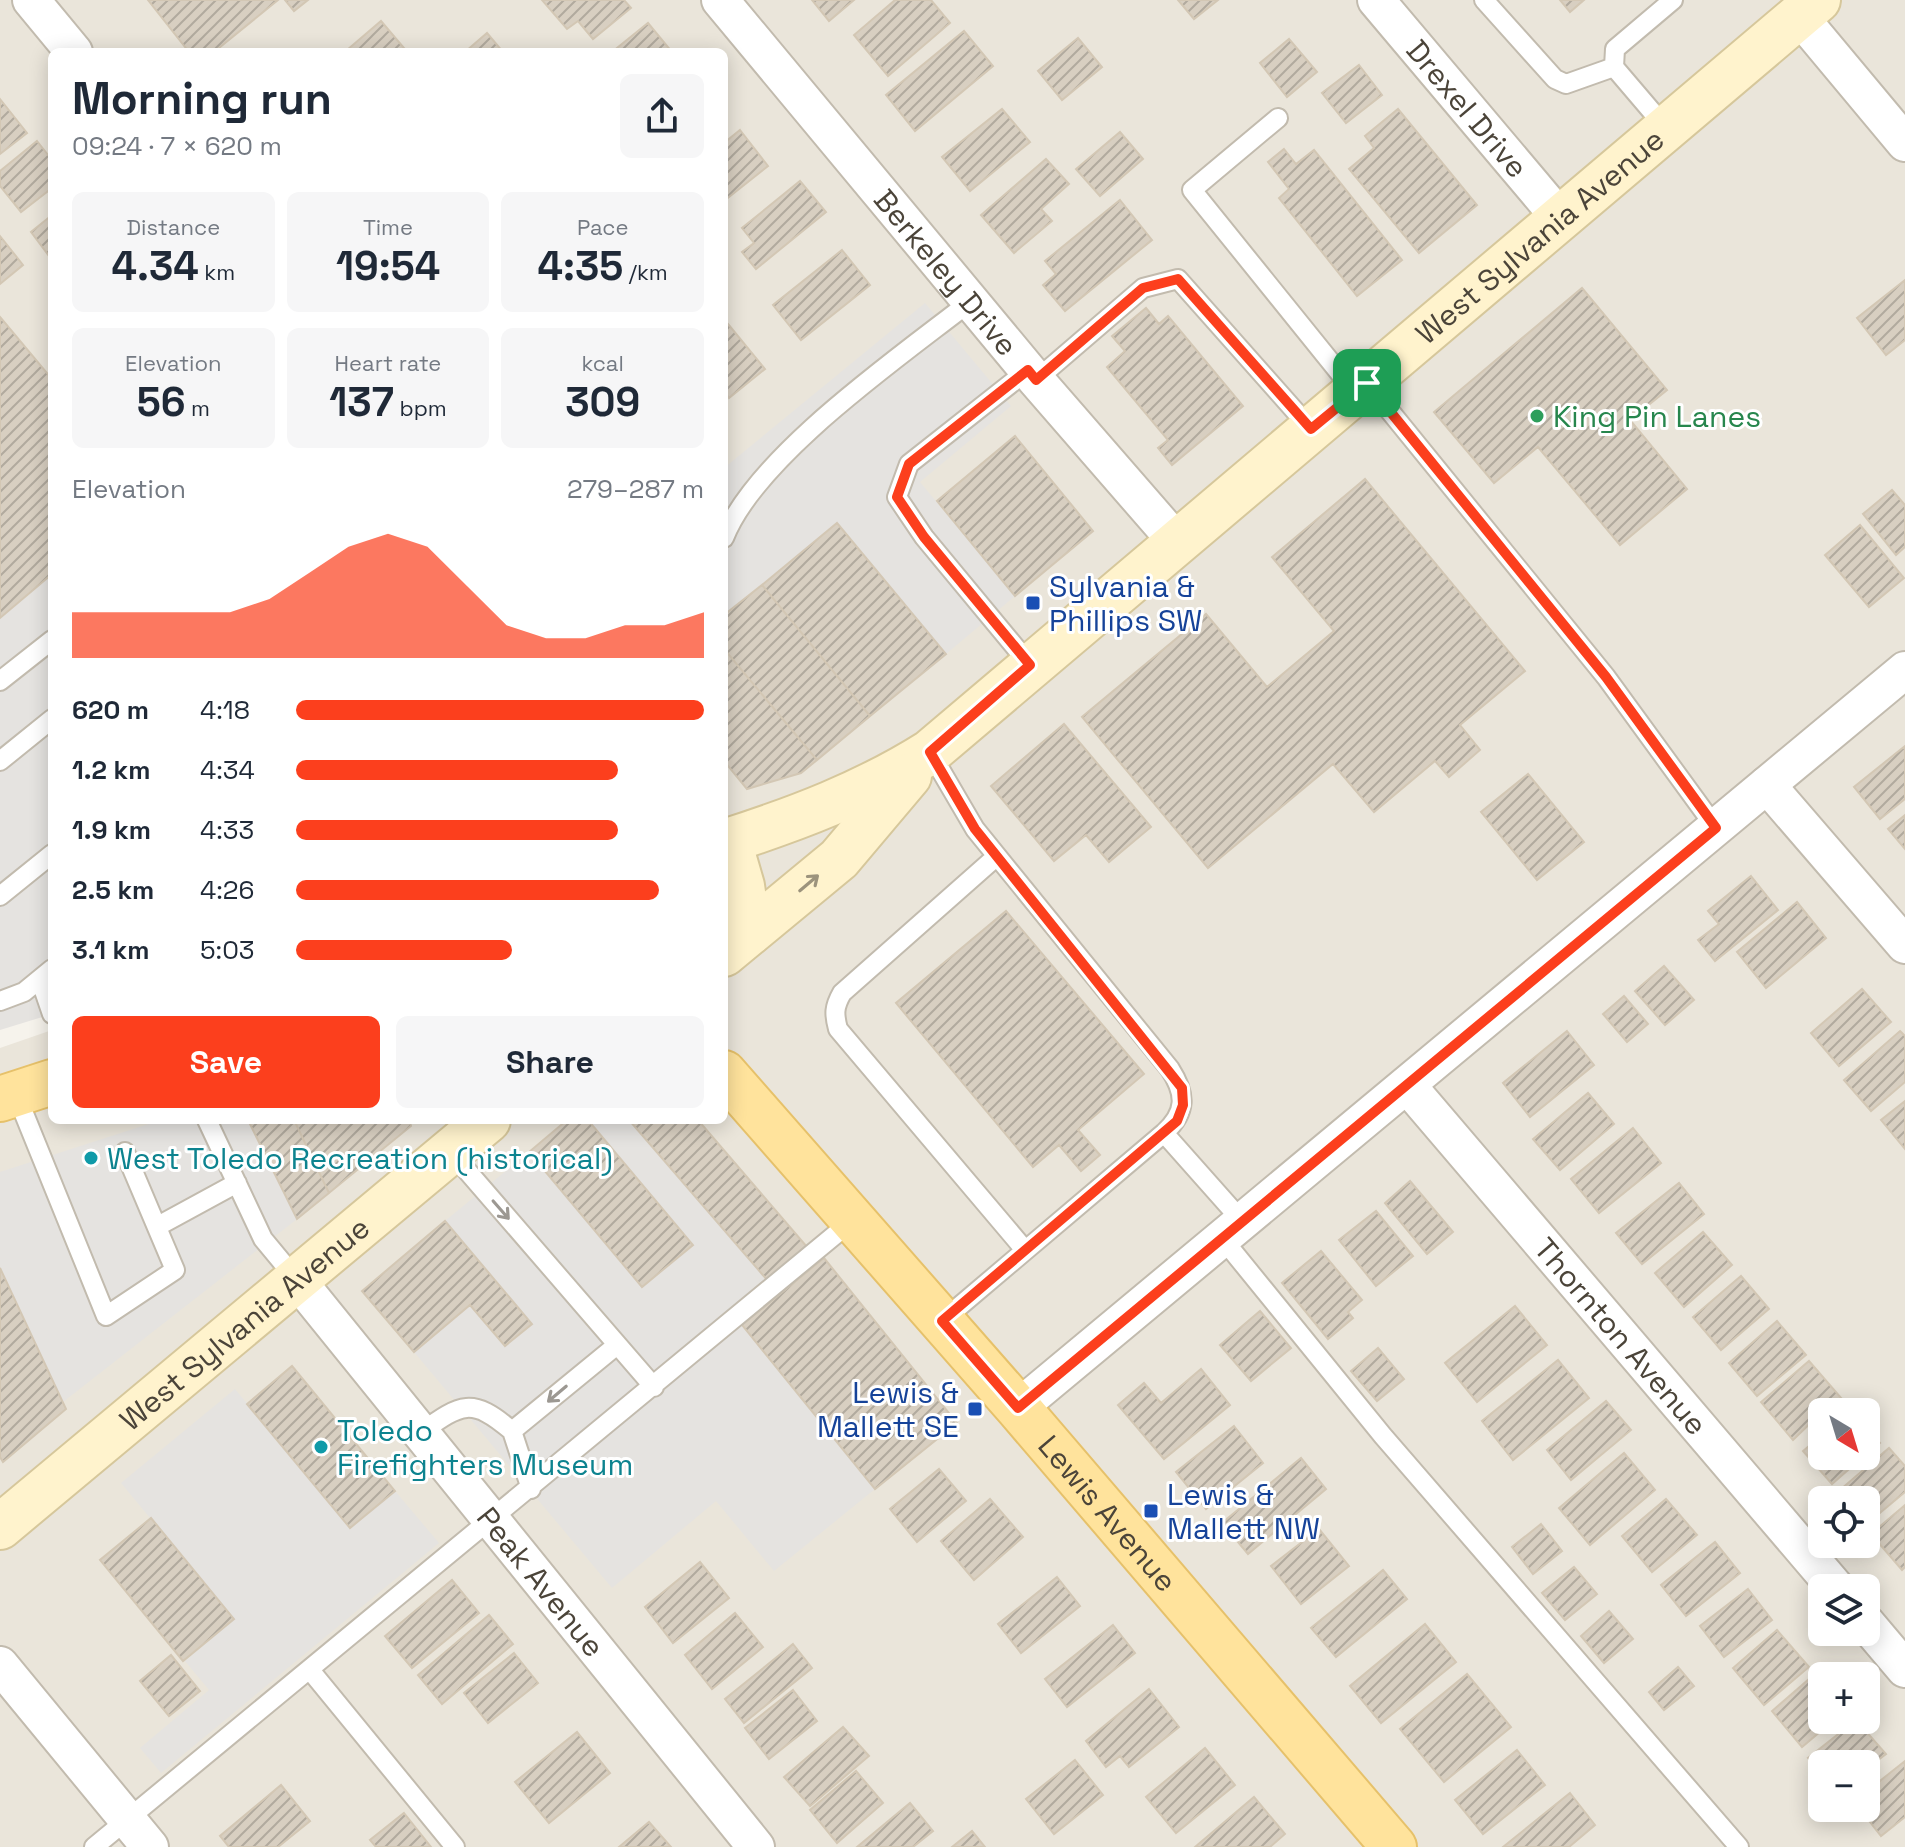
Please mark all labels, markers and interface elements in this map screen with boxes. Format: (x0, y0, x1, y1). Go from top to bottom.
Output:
street label: Drexel Drive (1398, 31, 1537, 186)
text: Morning run (72, 71, 332, 127)
button: share (620, 74, 704, 158)
street label: West Sylvania Avenue (1407, 120, 1672, 352)
text: 09:24 · 7 × 620 m (72, 129, 282, 163)
street label: Berkeley Drive (866, 181, 1027, 364)
text: Distance (126, 213, 220, 241)
text: Time (363, 213, 413, 241)
text: Pace (577, 213, 628, 241)
text: 4.34 (112, 241, 199, 292)
text: 19:54 (336, 241, 440, 292)
text: 4:35 (538, 241, 623, 292)
text: km (199, 258, 235, 286)
text: /km (623, 258, 668, 286)
text: Elevation (125, 349, 222, 377)
text: Heart rate (335, 349, 441, 377)
text: kcal (581, 349, 624, 377)
pin (1333, 349, 1401, 417)
icon: arrive (1345, 361, 1389, 405)
text: 56 (137, 377, 185, 428)
text: 137 (329, 377, 394, 428)
text: 309 (565, 377, 640, 428)
text: m (185, 394, 210, 422)
text: bpm (394, 394, 447, 422)
place label: King Pin Lanes (1553, 397, 1761, 436)
marker: King Pin Lanes (1528, 407, 1546, 425)
text: Elevation (72, 472, 186, 506)
text: 279–287 m (567, 472, 704, 506)
place label: Sylvania & Phillips SW (1049, 567, 1202, 640)
marker: Sylvania & Phillips SW (1024, 594, 1042, 612)
text: 620 m (72, 693, 149, 727)
text: 4:18 (200, 693, 250, 727)
text: 1.2 km (72, 753, 150, 787)
text: 4:34 (200, 753, 255, 787)
text: 1.9 km (72, 813, 151, 847)
text: 4:33 (200, 813, 254, 847)
text: 2.5 km (72, 873, 154, 907)
text: 4:26 (200, 873, 254, 907)
one-way arrow (798, 874, 819, 892)
text: 3.1 km (72, 933, 149, 967)
text: 5:03 (200, 933, 255, 967)
button: Save (72, 1016, 380, 1108)
button: Share (396, 1016, 704, 1108)
place label: West Toledo Recreation (historical) (107, 1139, 613, 1178)
marker: West Toledo Recreation (historical) (82, 1149, 100, 1167)
one-way arrow (492, 1199, 510, 1219)
street label: West Sylvania Avenue (111, 1208, 377, 1439)
street label: Thornton Avenue (1526, 1229, 1716, 1443)
place label: Lewis & Mallett SE (817, 1373, 959, 1446)
one-way arrow (547, 1385, 568, 1403)
north arrow (1808, 1398, 1880, 1470)
map controls (1808, 1398, 1880, 1822)
marker: Lewis & Mallett SE (966, 1400, 984, 1418)
place label: Toledo Firefighters Museum (337, 1411, 633, 1484)
street label: Lewis Avenue (1030, 1427, 1186, 1599)
marker: Toledo Firefighters Museum (312, 1438, 330, 1456)
place label: Lewis & Mallett NW (1167, 1475, 1320, 1548)
button: locate (1808, 1486, 1880, 1558)
street label: Peak Avenue (469, 1499, 614, 1665)
marker: Lewis & Mallett NW (1142, 1502, 1160, 1520)
button: layers (1808, 1574, 1880, 1646)
button: + (1808, 1662, 1880, 1734)
button: − (1808, 1750, 1880, 1822)

